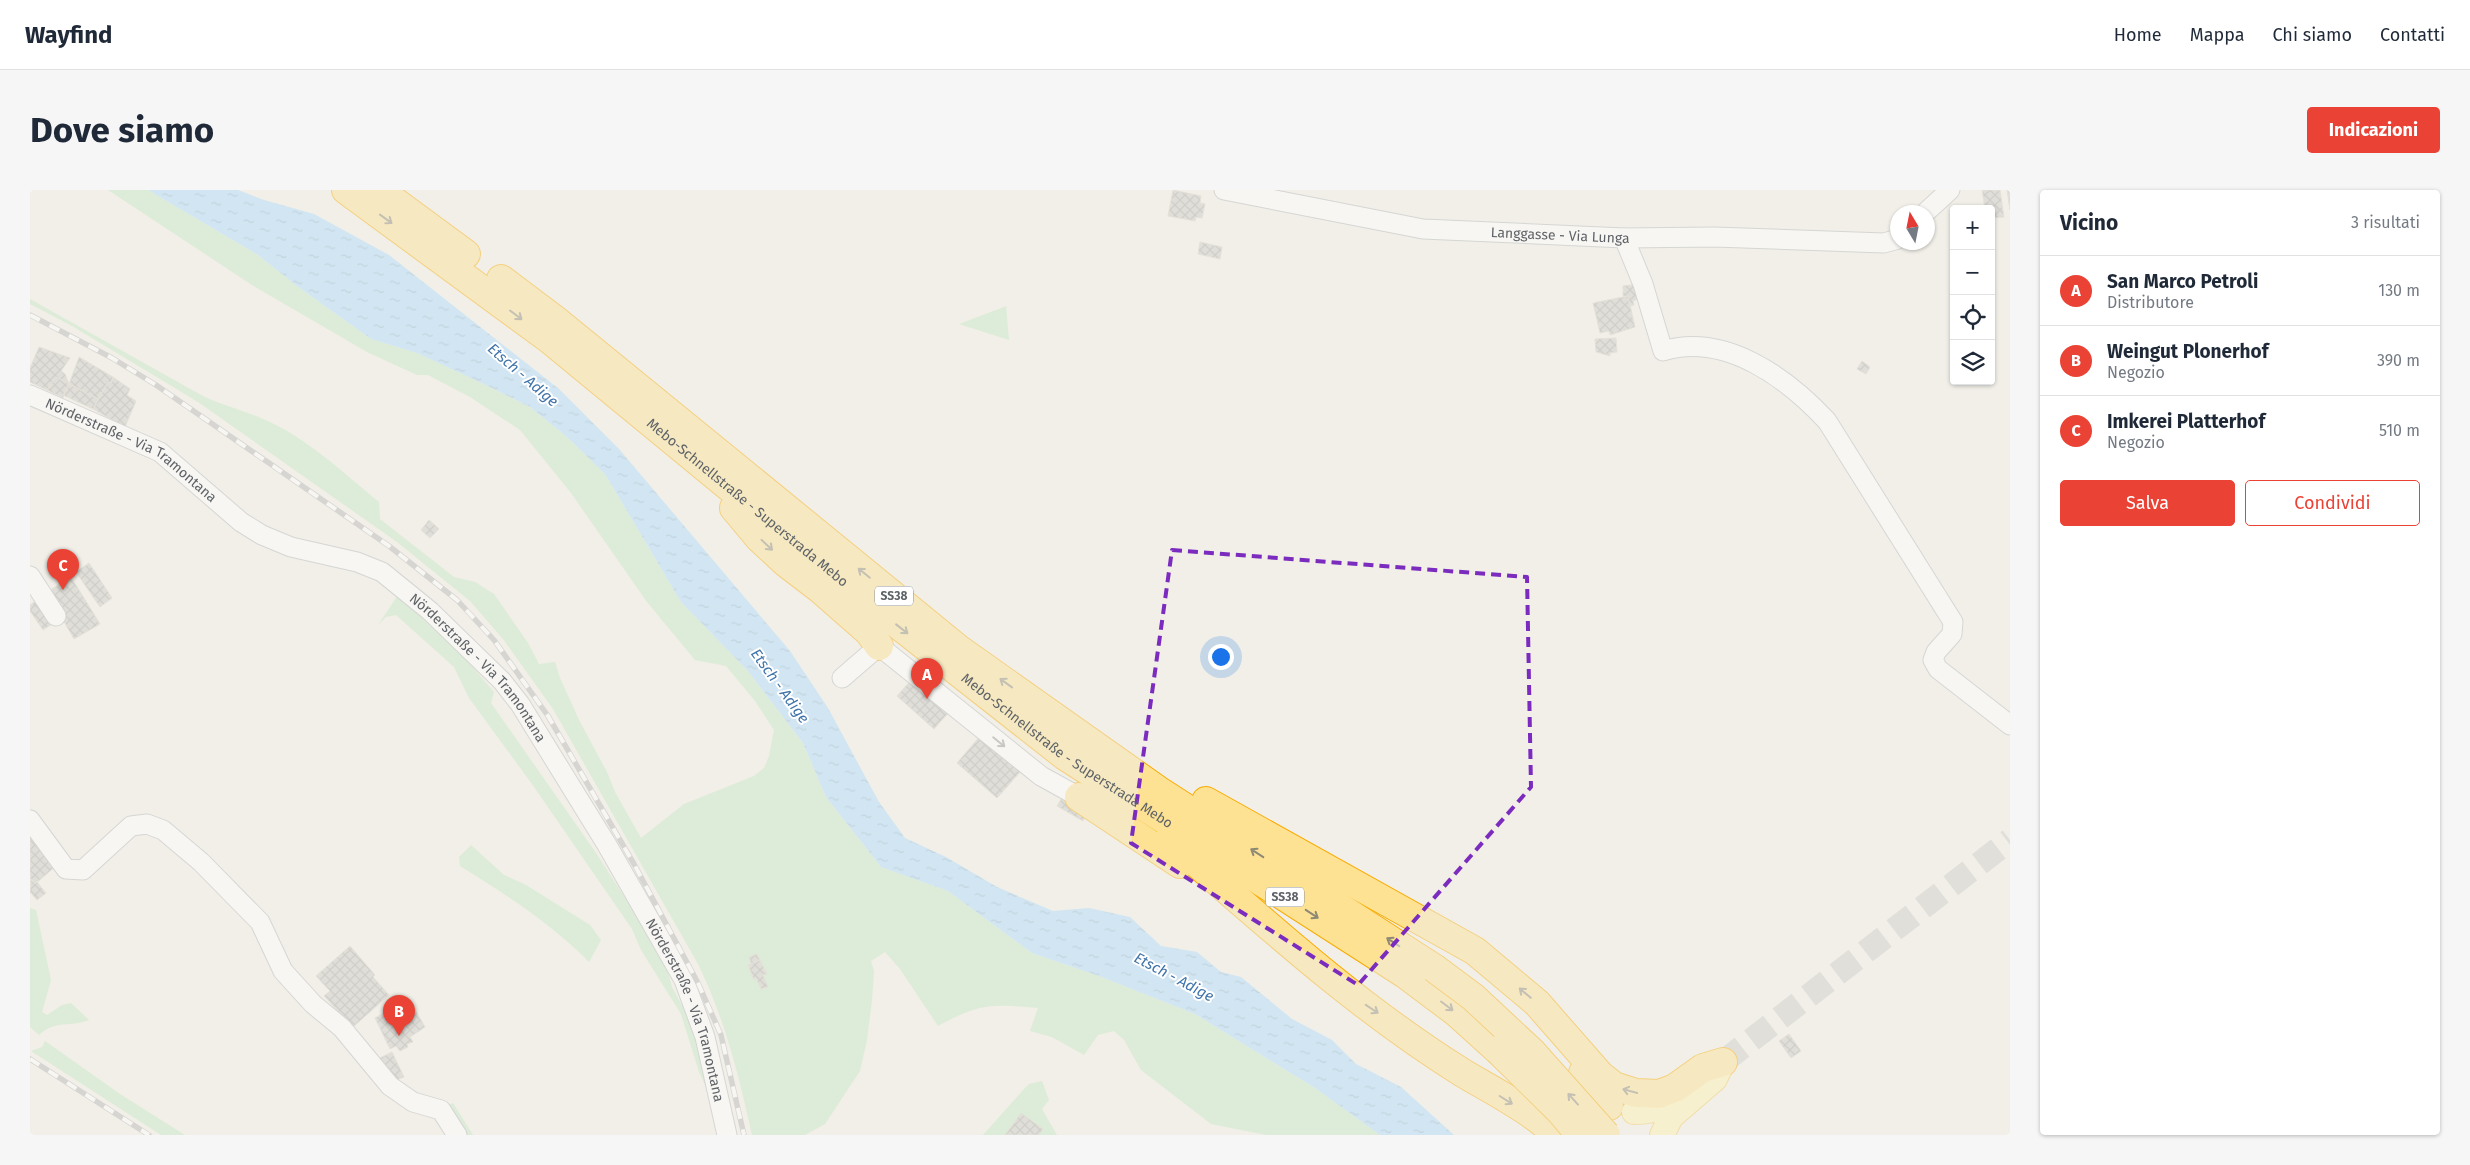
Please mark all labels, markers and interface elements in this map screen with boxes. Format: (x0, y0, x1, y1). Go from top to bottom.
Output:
text: Wayfind (25, 21, 112, 49)
text: Home (2114, 24, 2162, 46)
text: Mappa (2190, 24, 2244, 46)
text: Chi siamo (2272, 24, 2352, 46)
text: Contatti (2380, 24, 2445, 46)
button: Indicazioni (2307, 107, 2440, 153)
text: Dove siamo (30, 109, 214, 151)
north arrow (1890, 205, 1935, 250)
map controls (1950, 205, 1995, 385)
button: + (1950, 205, 1995, 250)
text: Vicino (2060, 210, 2118, 236)
one-way arrow (378, 213, 392, 224)
text: 3 risultati (2351, 213, 2420, 232)
street label: Langgasse - Via Lunga (1490, 224, 1630, 247)
button: − (1950, 250, 1995, 295)
text: San Marco Petroli (2107, 270, 2258, 293)
text: A (2071, 281, 2081, 300)
text: 130 m (2378, 281, 2420, 300)
text: Distributore (2107, 293, 2194, 312)
button: locate (1950, 295, 1995, 340)
one-way arrow (509, 310, 523, 320)
water label: Etsch - Adige (484, 340, 562, 411)
button: layers (1950, 340, 1995, 385)
text: Weingut Plonerhof (2107, 340, 2268, 363)
text: B (2071, 351, 2081, 370)
text: 390 m (2377, 351, 2420, 370)
text: Negozio (2107, 363, 2165, 382)
street label: Nörderstraße - Via Tramontana (43, 394, 220, 506)
text: Imkerei Platterhof (2107, 410, 2265, 433)
street label: Mebo-Schnellstraße - Superstrada Mebo (643, 415, 852, 590)
text: C (2071, 421, 2081, 440)
text: 510 m (2379, 421, 2420, 440)
text: Negozio (2107, 433, 2165, 452)
button: Salva (2060, 480, 2235, 526)
button: Condividi (2245, 480, 2420, 526)
one-way arrow (761, 539, 773, 551)
pin: C (47, 549, 79, 590)
one-way arrow (858, 567, 871, 578)
road number: SS38 (875, 586, 913, 606)
street label: Nörderstraße - Via Tramontana (406, 589, 550, 745)
one-way arrow (896, 623, 909, 634)
your location (1208, 644, 1234, 670)
water label: Etsch - Adige (747, 645, 813, 727)
pin: A (911, 658, 943, 699)
street label: Mebo-Schnellstraße - Superstrada Mebo (958, 669, 1176, 832)
one-way arrow (1000, 678, 1013, 689)
one-way arrow (992, 736, 1005, 747)
one-way arrow (1250, 848, 1264, 858)
road number: SS38 (1266, 888, 1304, 906)
one-way arrow (1305, 910, 1319, 920)
street label: Nörderstraße - Via Tramontana (642, 915, 728, 1103)
one-way arrow (1386, 936, 1400, 947)
water label: Etsch - Adige (1131, 949, 1217, 1006)
one-way arrow (1519, 988, 1532, 999)
pin: B (383, 995, 415, 1036)
one-way arrow (1440, 1000, 1453, 1011)
one-way arrow (1365, 1004, 1379, 1014)
one-way arrow (1622, 1086, 1638, 1095)
one-way arrow (1568, 1092, 1579, 1105)
one-way arrow (1499, 1096, 1513, 1106)

